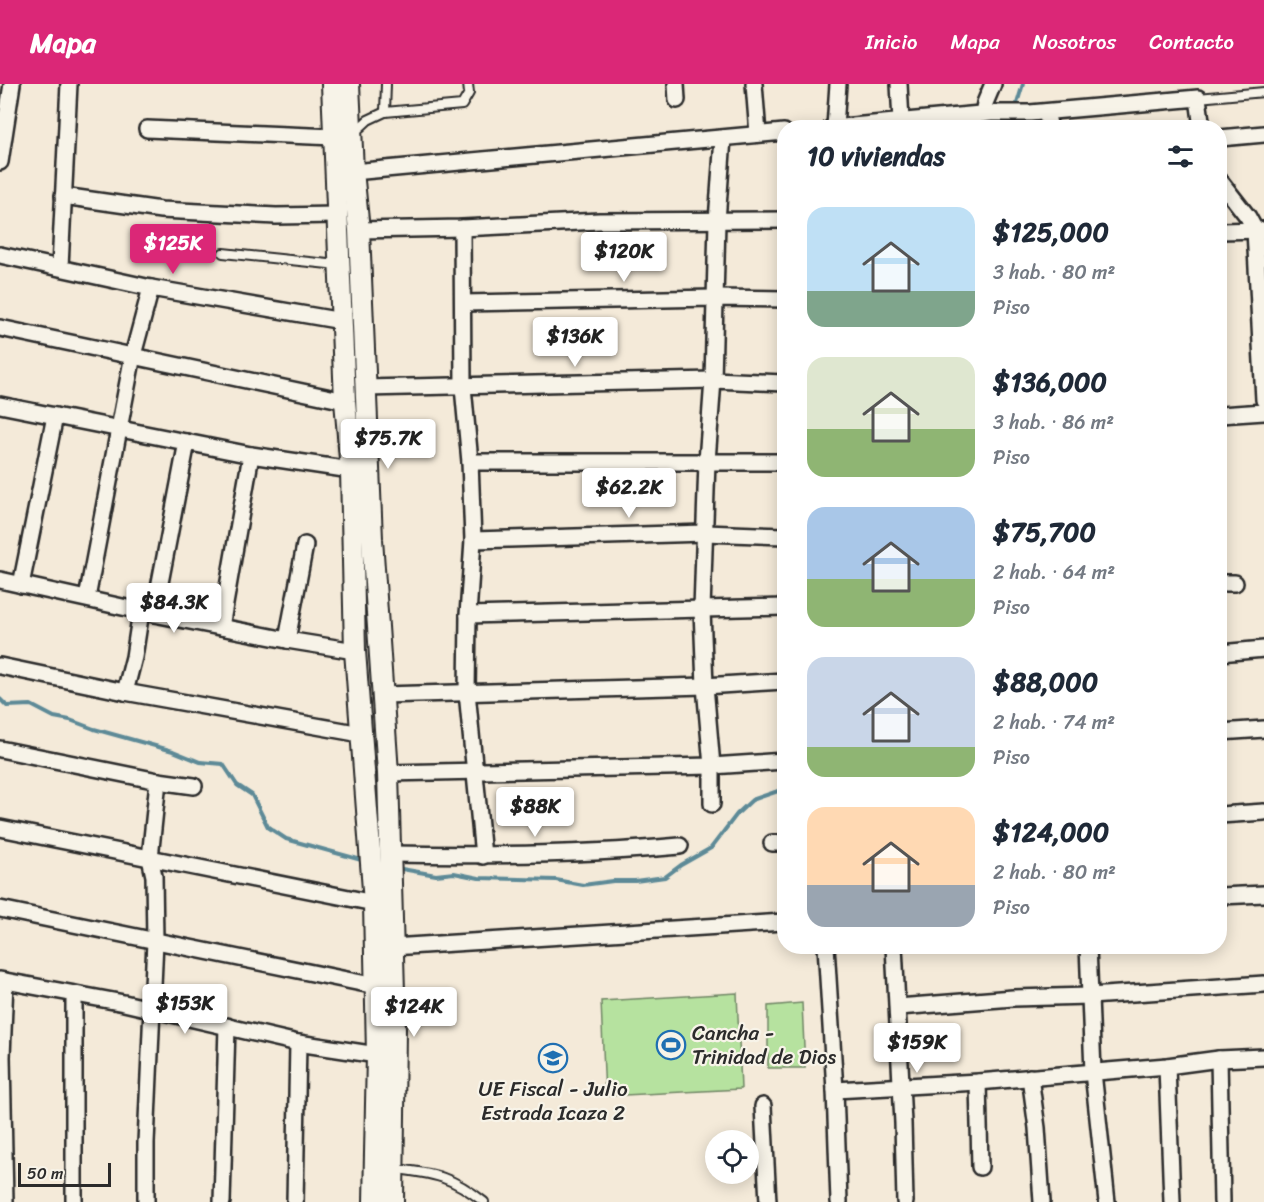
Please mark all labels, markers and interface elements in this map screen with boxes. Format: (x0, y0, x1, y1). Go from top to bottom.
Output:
text: Mapa (30, 18, 96, 67)
text: Inicio (865, 23, 917, 61)
text: Mapa (950, 23, 1000, 61)
text: Nosotros (1033, 23, 1116, 61)
text: Contacto (1149, 23, 1234, 61)
text: 10 viviendas (807, 133, 945, 179)
icon: filters (1164, 140, 1197, 173)
text: $125,000 (993, 209, 1109, 255)
pin: $125K (131, 224, 215, 275)
text: $125K (144, 226, 202, 261)
icon: home (855, 231, 927, 303)
pin: $120K (582, 232, 666, 283)
text: $120K (595, 234, 653, 269)
text: 3 hab. · 80 m² (993, 255, 1115, 290)
text: Piso (993, 290, 1030, 325)
pin: $136K (533, 317, 617, 368)
text: $136K (547, 319, 603, 354)
text: $136,000 (993, 359, 1107, 405)
icon: home (855, 381, 927, 453)
text: 3 hab. · 86 m² (993, 405, 1114, 440)
pin: $75.7K (339, 419, 437, 470)
text: $75.7K (355, 421, 421, 456)
text: Piso (993, 440, 1030, 475)
pin: $62.2K (580, 468, 678, 519)
text: $62.2K (596, 470, 662, 505)
text: $75,700 (993, 509, 1096, 555)
icon: home (855, 531, 927, 603)
text: 2 hab. · 64 m² (993, 555, 1115, 590)
pin: $84.3K (125, 583, 223, 634)
text: $84.3K (140, 585, 208, 620)
text: Piso (993, 590, 1030, 625)
text: $88,000 (993, 659, 1098, 705)
icon: home (855, 681, 927, 753)
text: 2 hab. · 74 m² (993, 705, 1115, 740)
text: Piso (993, 740, 1030, 775)
pin: $88K (499, 787, 571, 838)
text: $88K (510, 789, 560, 824)
text: $124,000 (993, 809, 1109, 855)
icon: home (855, 831, 927, 903)
text: 2 hab. · 80 m² (993, 855, 1116, 890)
text: Piso (993, 890, 1030, 925)
pin: $153K (143, 984, 227, 1035)
text: $153K (156, 986, 214, 1021)
pin: $124K (372, 987, 456, 1038)
text: $124K (385, 989, 443, 1024)
place label: Cancha - Trinidad de Dios (692, 1014, 837, 1076)
pin: $159K (875, 1023, 959, 1074)
text: $159K (888, 1025, 946, 1060)
sports icon: Cancha - Trinidad de Dios (655, 1029, 687, 1061)
school or university icon: UE Fiscal - Julio Estrada Icaza 2 (537, 1042, 569, 1074)
place label: UE Fiscal - Julio Estrada Icaza 2 (478, 1070, 628, 1132)
map controls (705, 1130, 759, 1184)
button: locate (705, 1130, 759, 1184)
text: 50 m (27, 1159, 63, 1188)
scale bar (18, 1160, 111, 1188)

